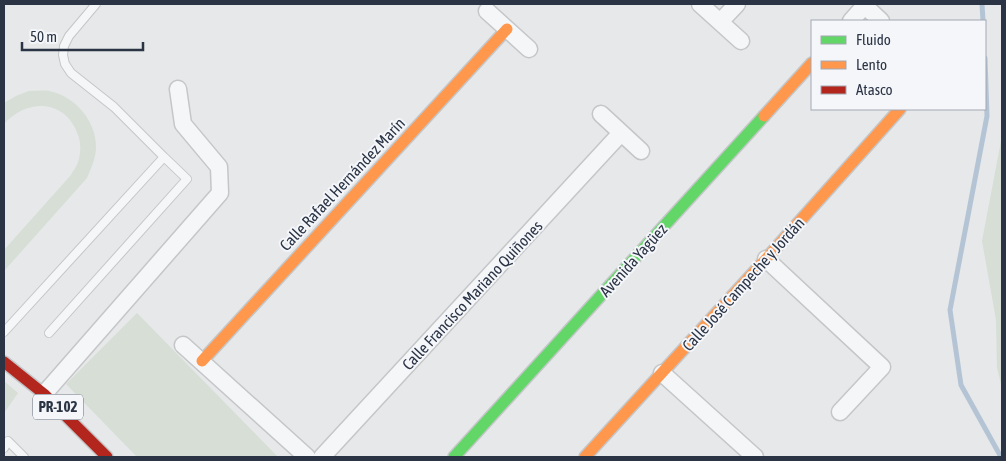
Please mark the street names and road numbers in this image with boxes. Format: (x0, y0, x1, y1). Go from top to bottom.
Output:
street label: Calle Rafael Hernández Marín (276, 114, 408, 254)
street label: Calle José Campeche y Jordán (678, 214, 808, 355)
street label: Calle Francisco Mariano Quiñones (398, 216, 546, 373)
street label: Avenida Yagüez (596, 220, 671, 301)
road number: PR-102 (33, 394, 83, 420)

